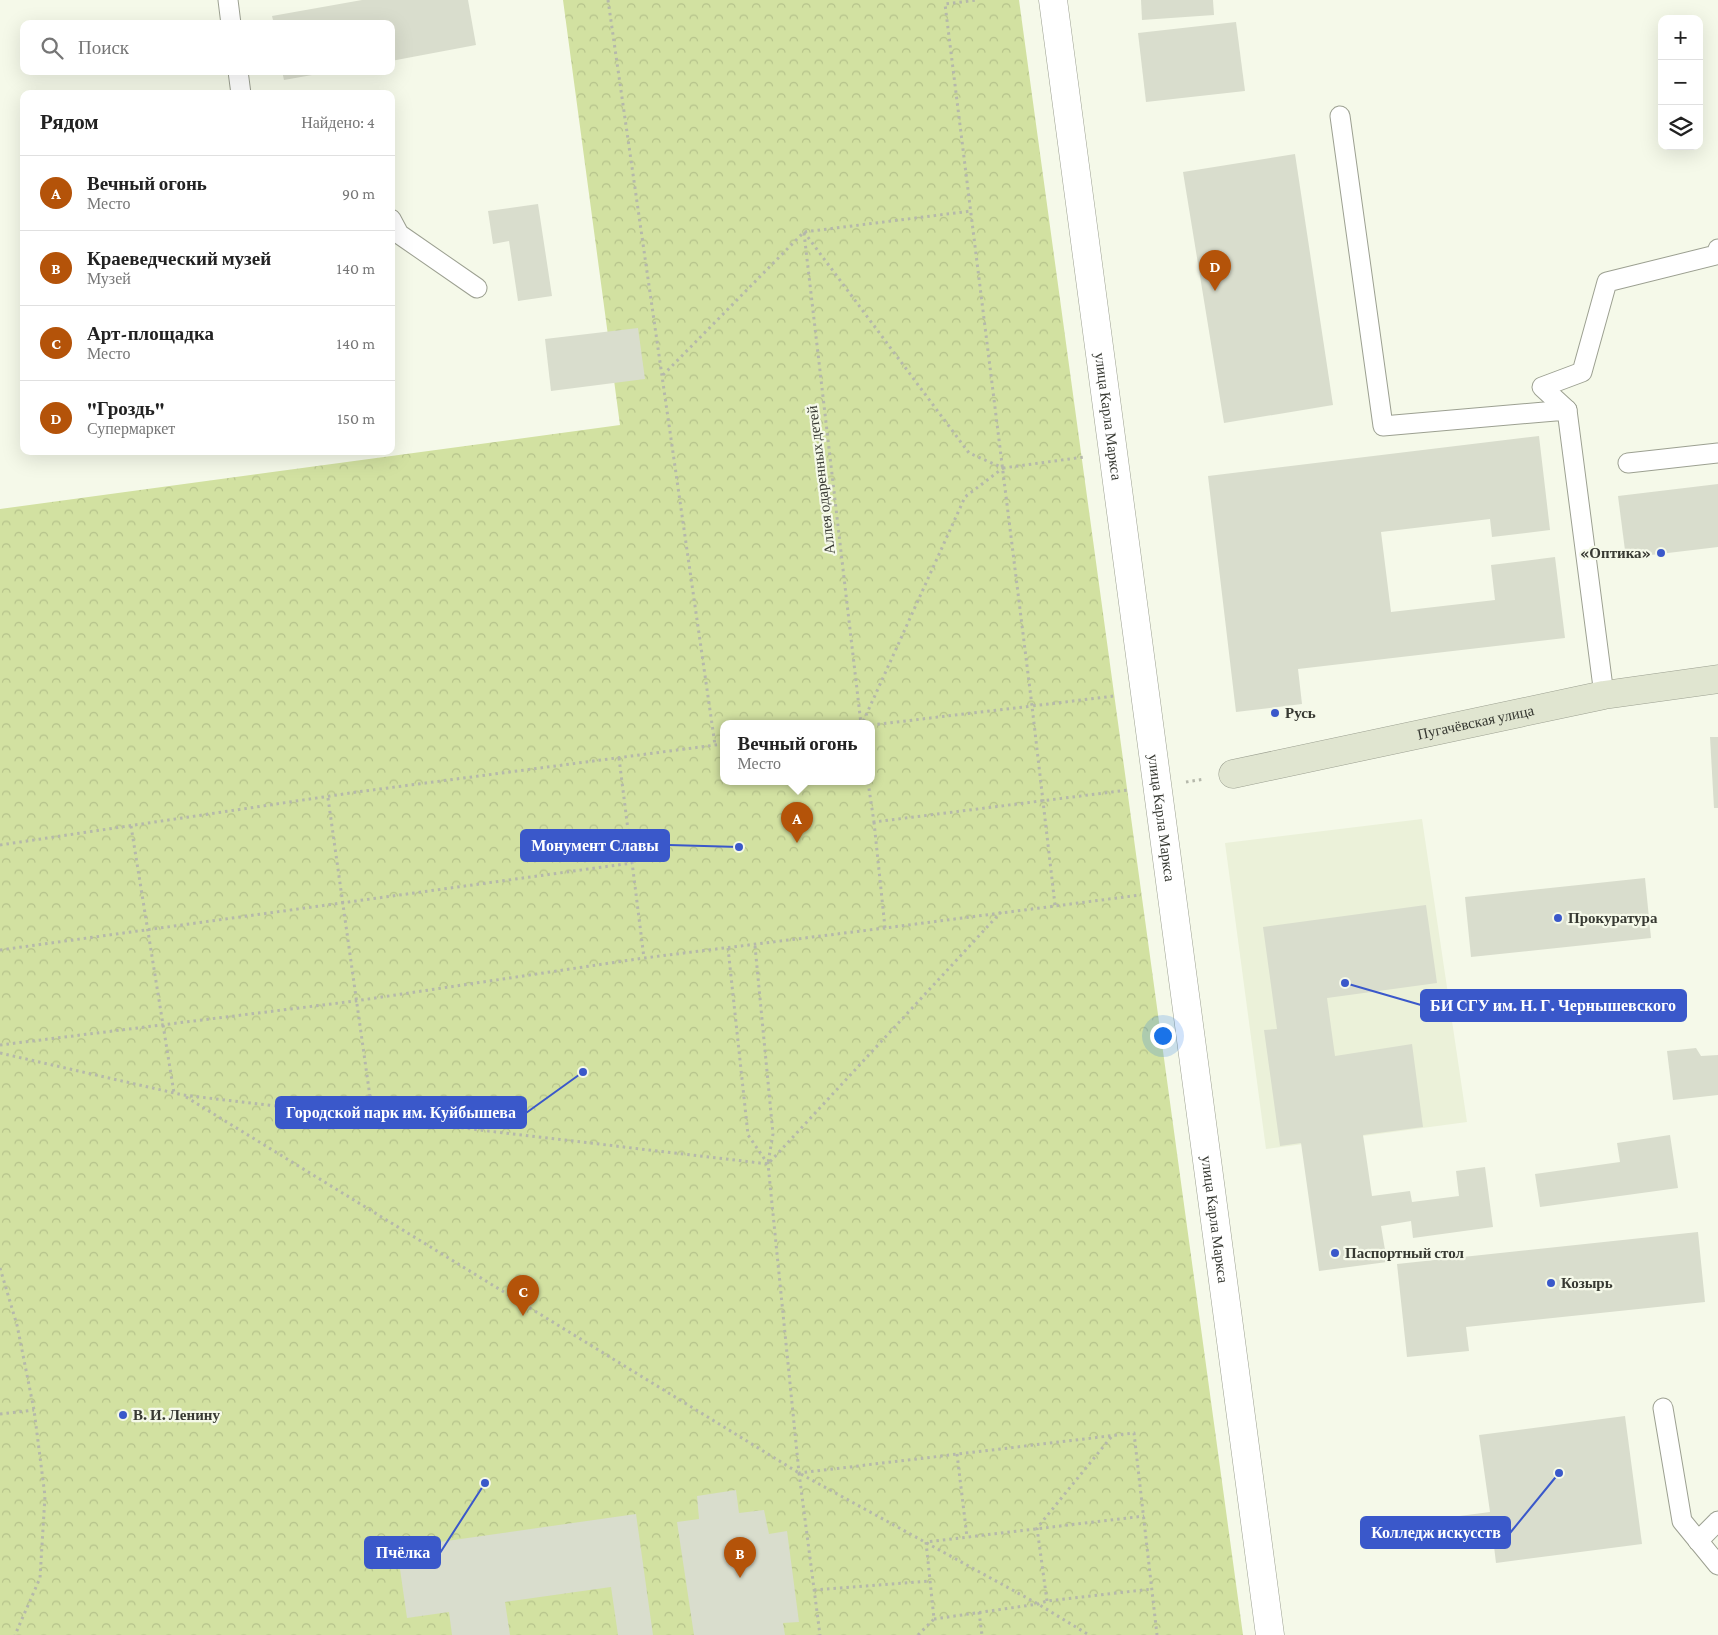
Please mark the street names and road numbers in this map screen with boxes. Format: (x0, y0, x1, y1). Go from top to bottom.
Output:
street label: улица Карла Маркса (1092, 352, 1125, 481)
street label: Аллея одаренных детей (804, 405, 838, 555)
street label: Пугачёвская улица (1416, 702, 1536, 743)
street label: улица Карла Маркса (1145, 753, 1178, 883)
street label: улица Карла Маркса (1198, 1155, 1231, 1284)

